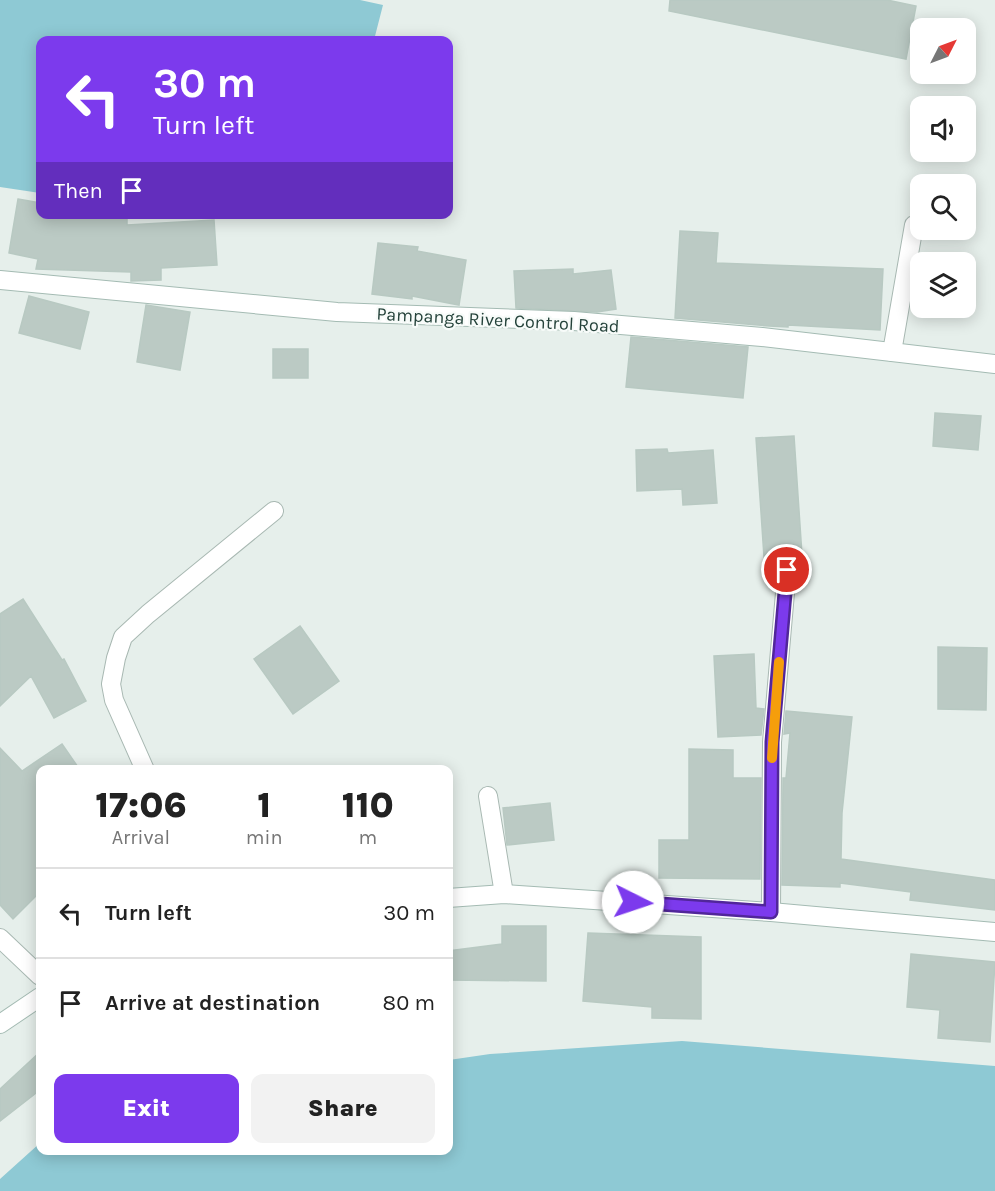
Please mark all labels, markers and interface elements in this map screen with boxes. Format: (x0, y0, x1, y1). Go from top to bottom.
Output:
north arrow (910, 18, 976, 84)
map controls (910, 18, 976, 318)
text: 30 m (153, 58, 256, 108)
icon: left (54, 60, 132, 138)
button: sound (910, 96, 976, 162)
text: Turn left (153, 109, 254, 141)
icon: arrive (115, 174, 148, 207)
button: search (910, 174, 976, 240)
text: Then (54, 178, 103, 204)
button: layers (910, 252, 976, 318)
street label: Pampanga River Control Road (376, 303, 620, 337)
pin (761, 544, 812, 595)
icon: arrive (770, 553, 803, 586)
text: 17:06 (95, 784, 187, 826)
text: 1 (257, 784, 271, 826)
text: 110 (342, 784, 394, 826)
text: Arrival (112, 826, 170, 849)
text: min (246, 826, 283, 849)
text: m (358, 826, 377, 849)
position arrow (601, 870, 665, 934)
icon: left (54, 897, 87, 930)
text: Turn left (105, 900, 192, 926)
text: 30 m (383, 900, 435, 926)
icon: arrive (54, 987, 87, 1020)
text: Arrive at destination (105, 990, 320, 1016)
text: 80 m (383, 990, 435, 1016)
button: Exit (54, 1074, 239, 1143)
button: Share (251, 1074, 435, 1143)

